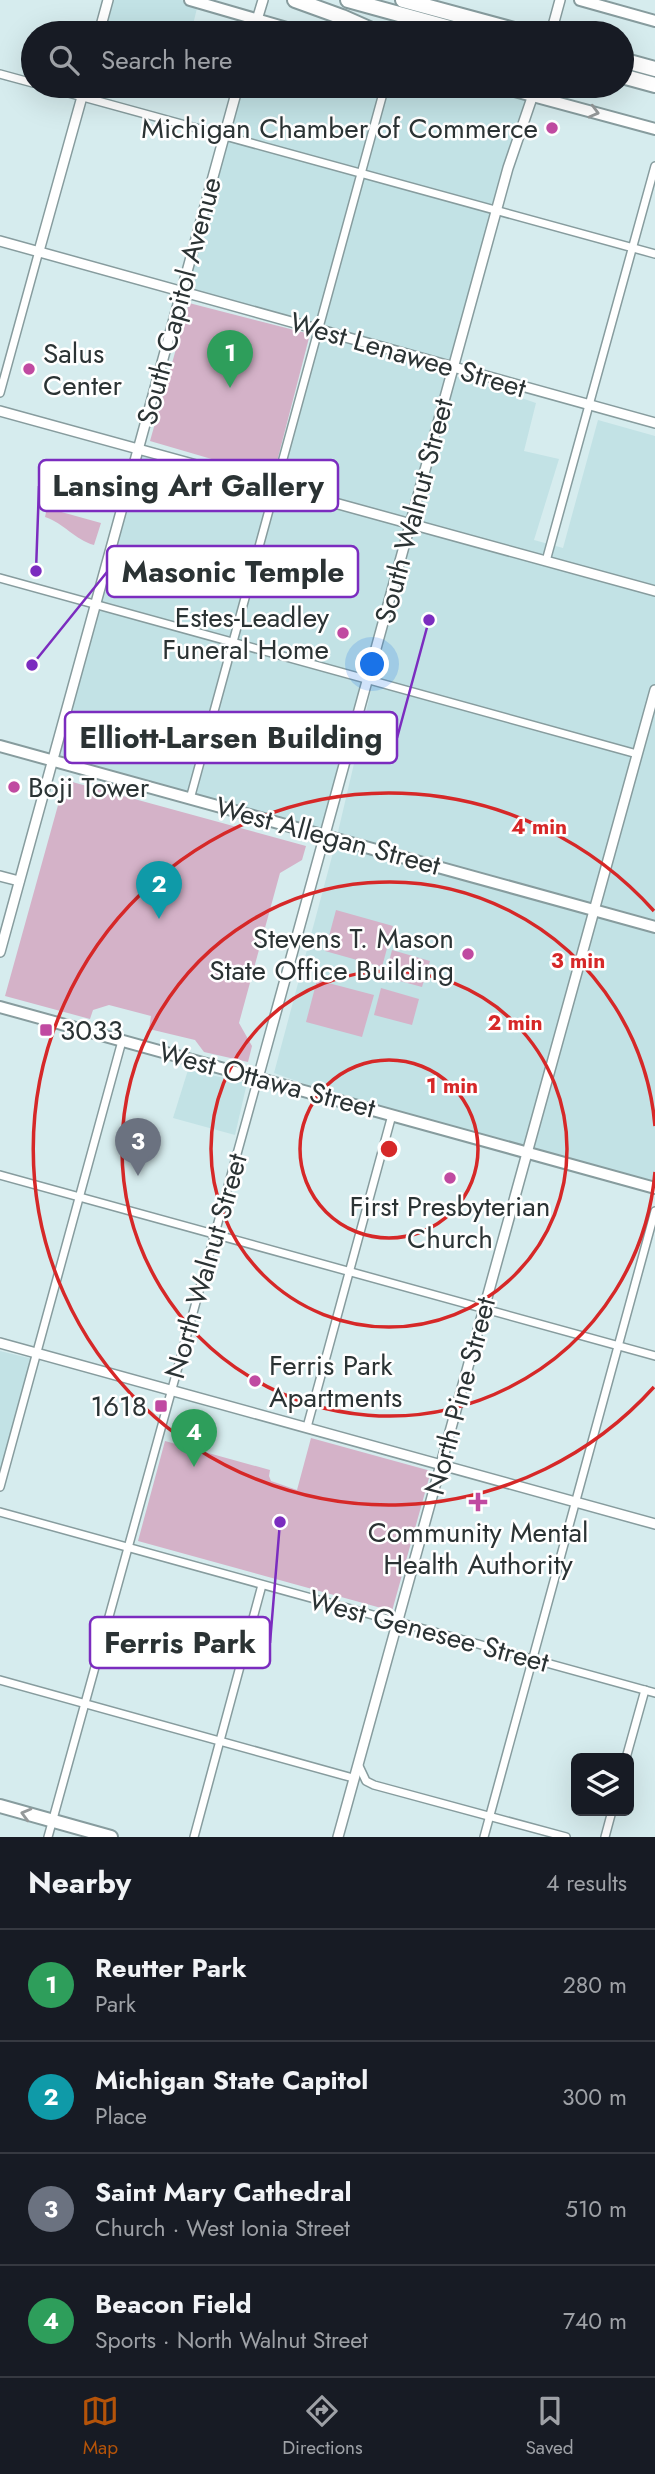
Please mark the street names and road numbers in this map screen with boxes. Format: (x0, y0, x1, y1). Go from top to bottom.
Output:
street label: South Capitol Avenue (126, 172, 232, 430)
street label: West Lenawee Street (285, 302, 531, 408)
street label: South Walnut Street (364, 394, 464, 628)
street label: West Allegan Street (211, 786, 445, 886)
street label: West Ottawa Street (154, 1031, 380, 1129)
street label: North Walnut Street (154, 1148, 258, 1383)
street label: North Pine Street (414, 1292, 506, 1500)
street label: West Genesee Street (304, 1579, 554, 1683)

